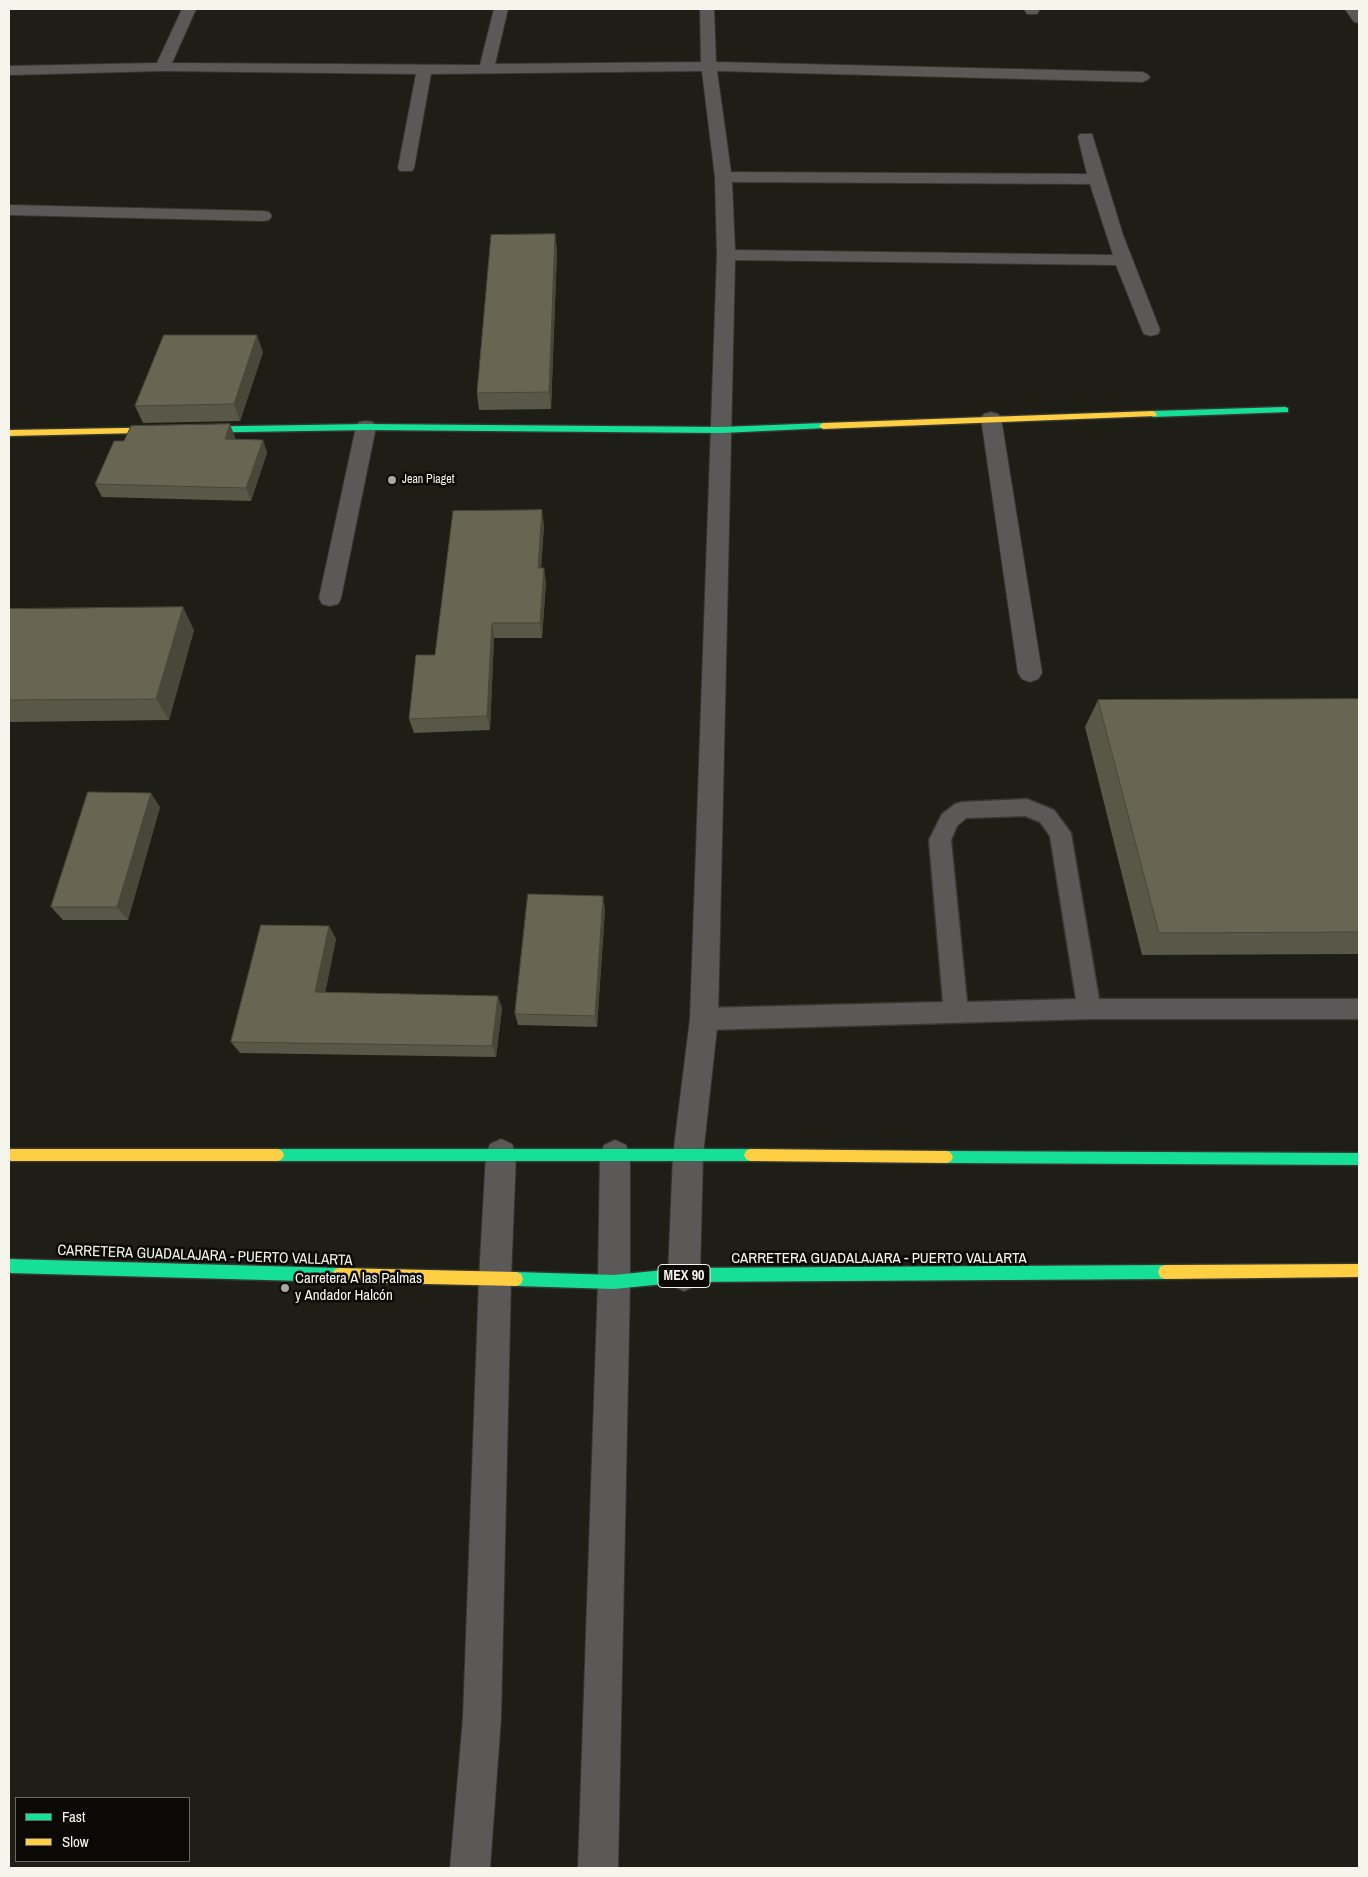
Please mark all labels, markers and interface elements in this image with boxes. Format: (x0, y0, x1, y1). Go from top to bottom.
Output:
place label: Jean Piaget (402, 473, 455, 487)
marker: Jean Piaget (386, 474, 398, 486)
street label: CARRETERA GUADALAJARA - PUERTO VALLARTA (57, 1242, 353, 1270)
street label: CARRETERA GUADALAJARA - PUERTO VALLARTA (731, 1250, 1027, 1268)
road number: MEX 90 (658, 1264, 710, 1288)
place label: Carretera A las Palmas y Andador Halcón (295, 1270, 422, 1305)
marker: Carretera A las Palmas y Andador Halcón (279, 1282, 291, 1294)
legend (15, 1797, 190, 1862)
text: Fast (62, 1806, 85, 1827)
text: Slow (62, 1831, 89, 1852)

